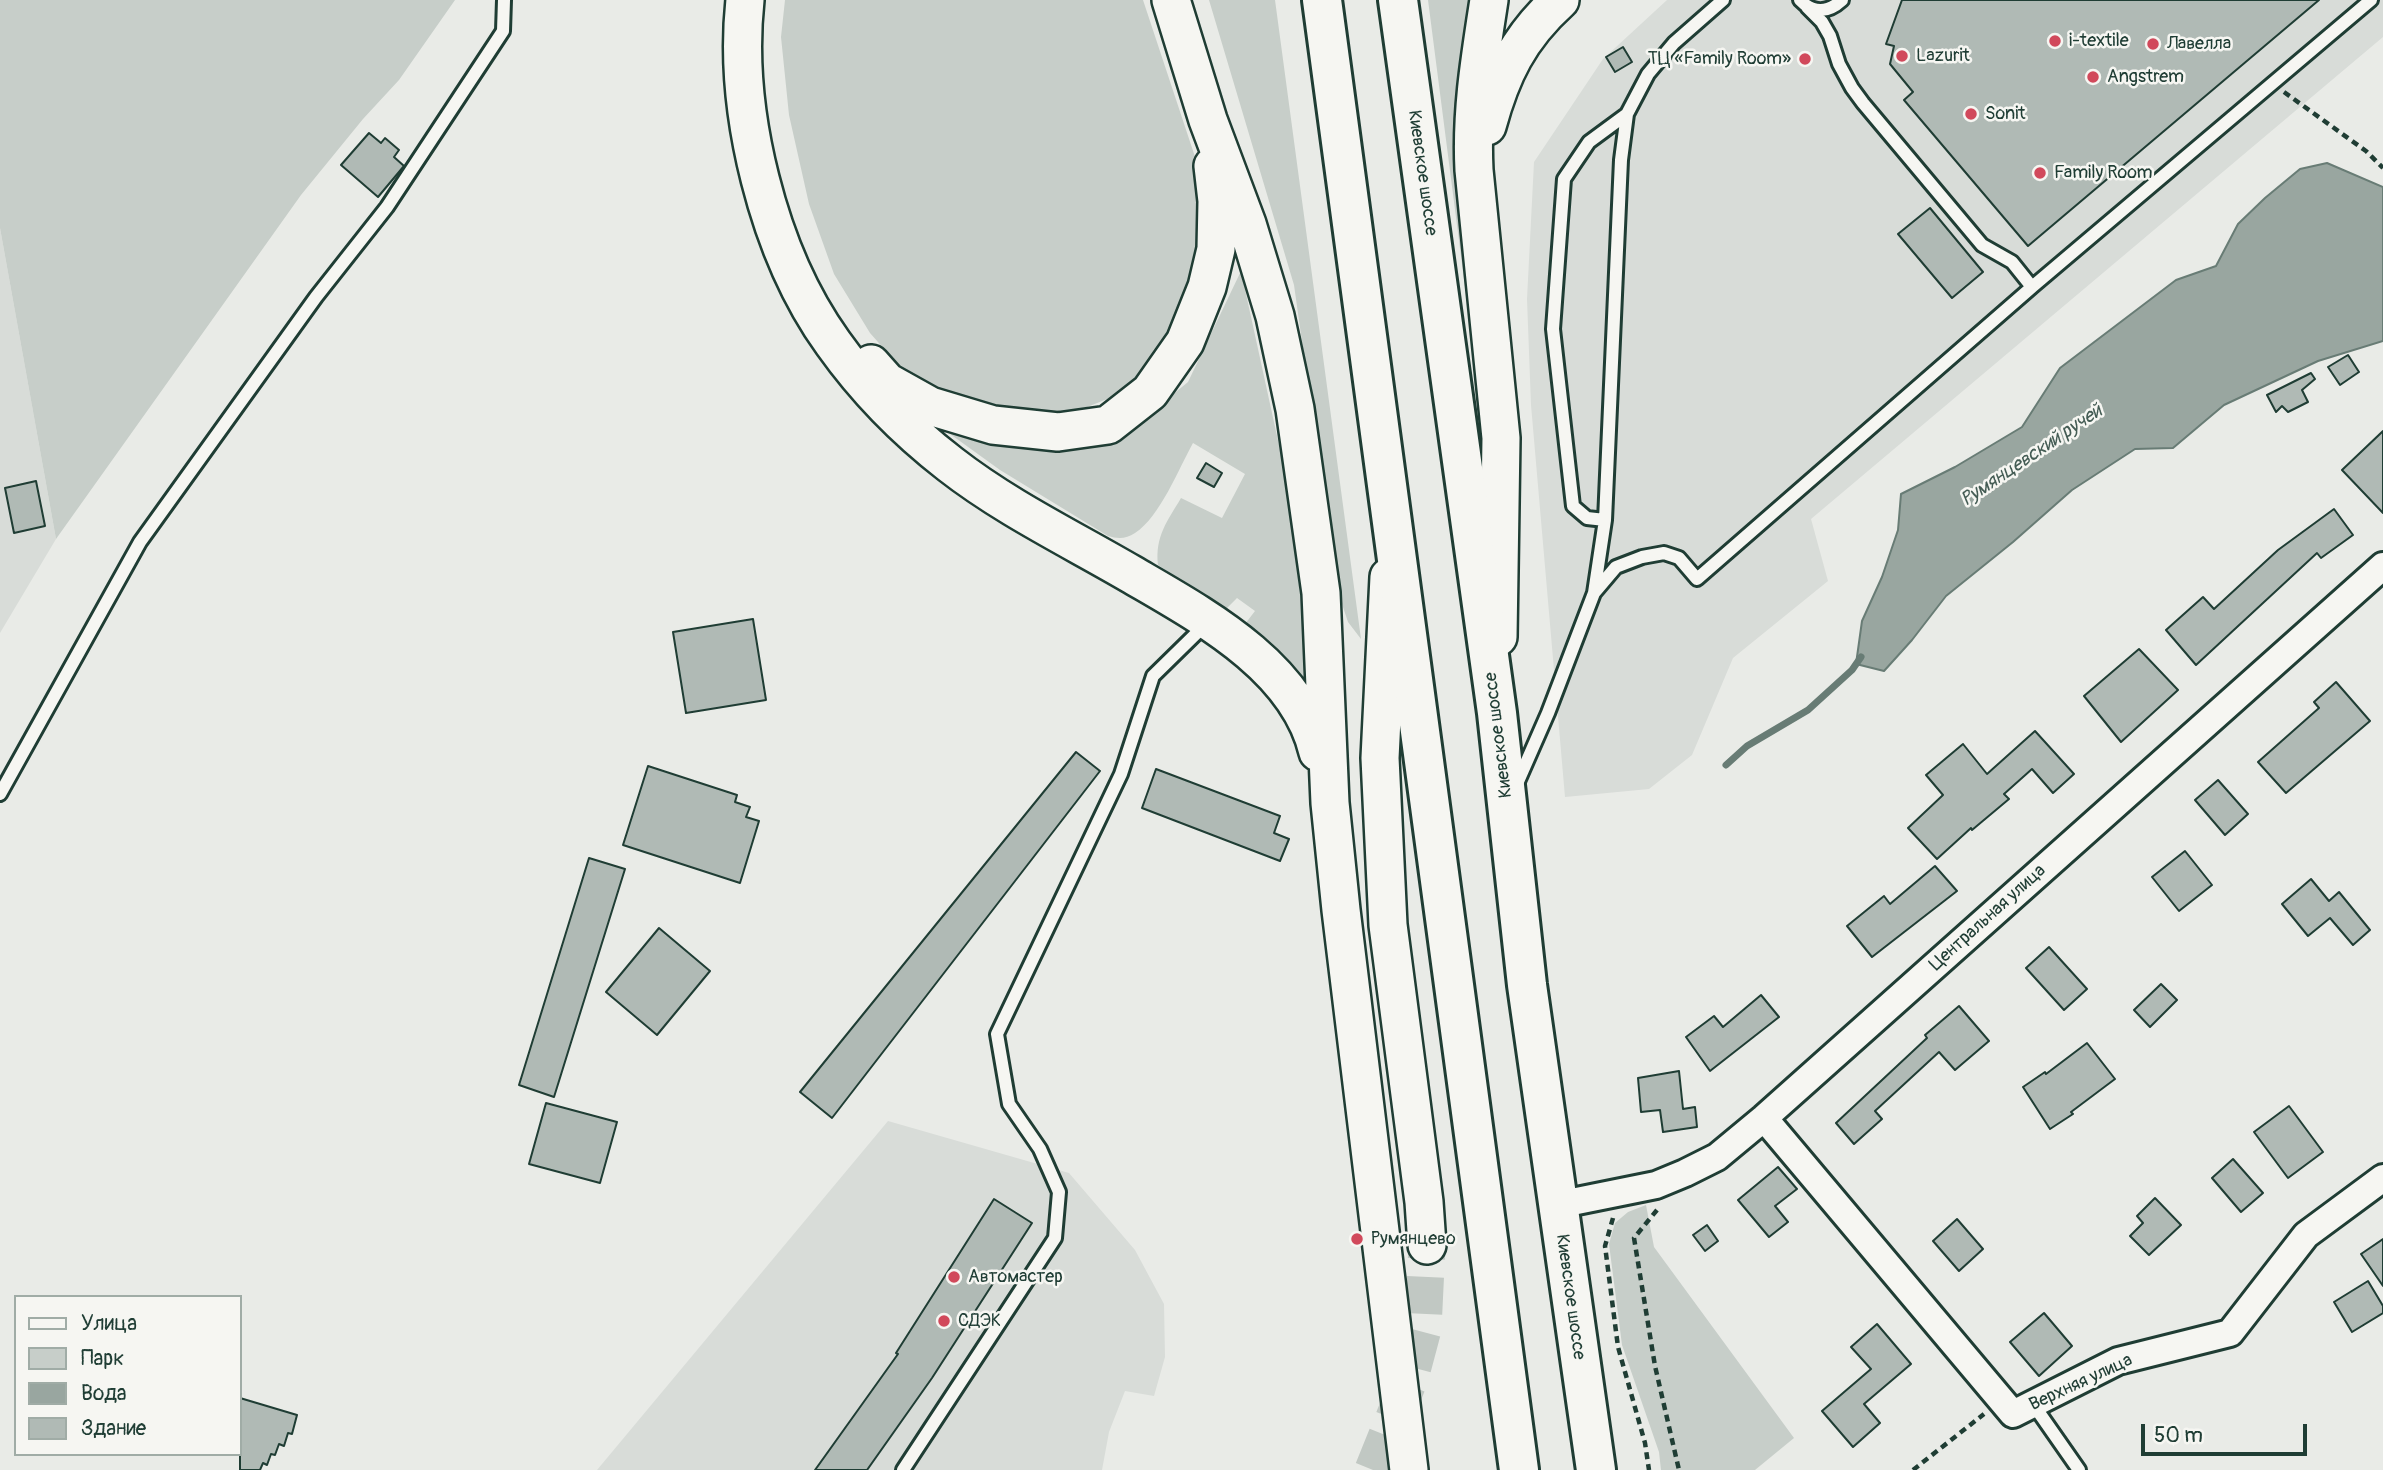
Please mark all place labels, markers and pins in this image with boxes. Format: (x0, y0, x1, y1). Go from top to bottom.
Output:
place label: i-textile (2069, 30, 2129, 52)
marker: i-textile (2047, 33, 2063, 49)
place label: Лавелла (2167, 33, 2231, 55)
marker: Лавелла (2145, 36, 2161, 52)
place label: Lazurit (1916, 45, 1970, 67)
place label: ТЦ «Family Room» (1648, 48, 1791, 70)
marker: Lazurit (1894, 48, 1910, 64)
marker: ТЦ «Family Room» (1797, 51, 1813, 67)
place label: Angstrem (2107, 66, 2184, 88)
marker: Angstrem (2085, 69, 2101, 85)
place label: Sonit (1985, 103, 2026, 125)
marker: Sonit (1963, 106, 1979, 122)
place label: Family Room (2054, 162, 2152, 184)
marker: Family Room (2032, 165, 2048, 181)
place label: Румянцево (1371, 1228, 1456, 1250)
marker: Румянцево (1349, 1231, 1365, 1247)
place label: Автомастер (968, 1266, 1063, 1288)
marker: Автомастер (946, 1269, 962, 1285)
place label: СДЭК (958, 1310, 1001, 1332)
marker: СДЭК (936, 1313, 952, 1329)

